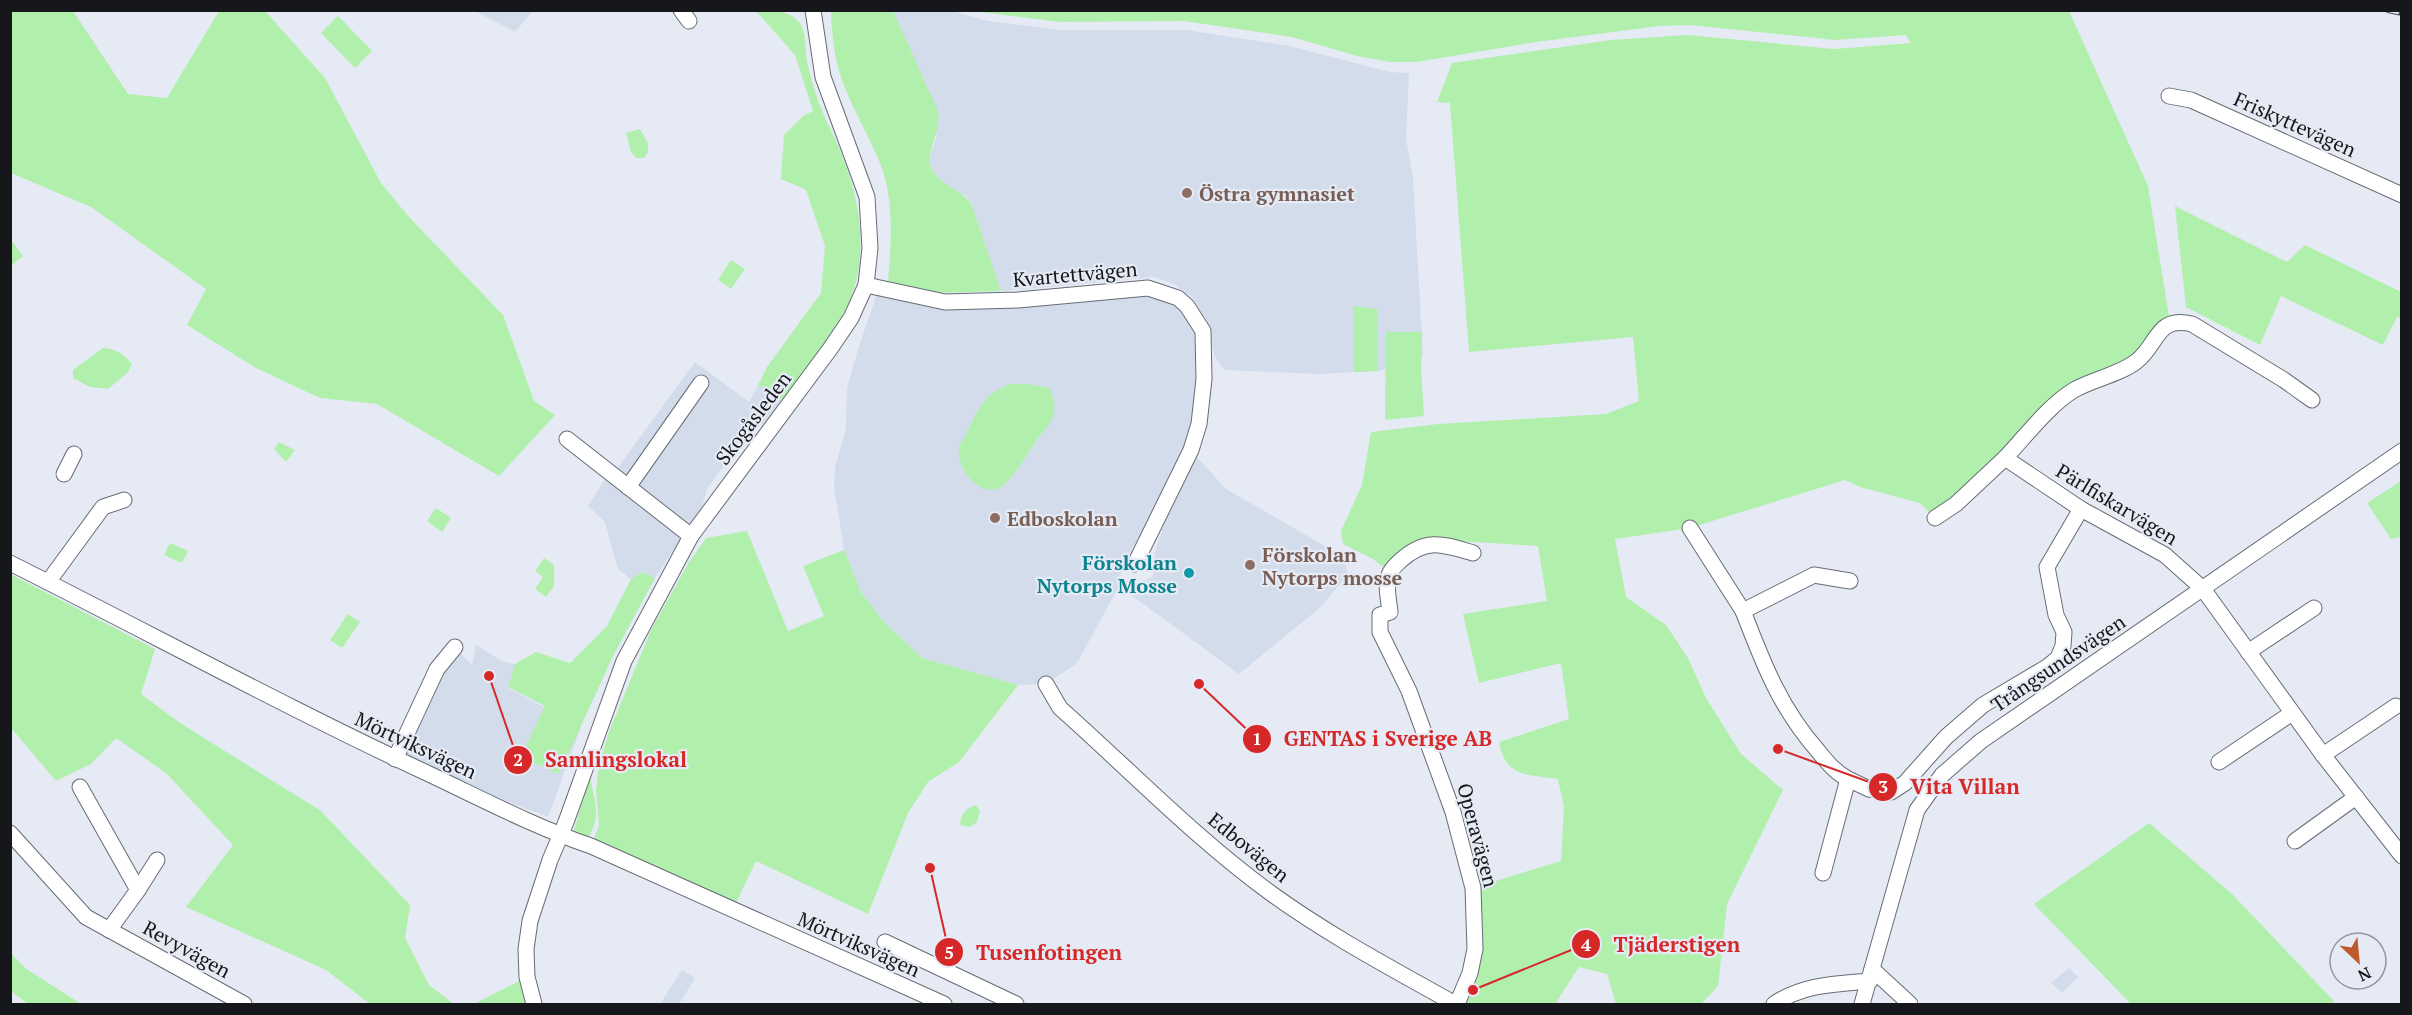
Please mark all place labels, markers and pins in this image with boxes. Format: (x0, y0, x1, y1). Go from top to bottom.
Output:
place label: Östra gymnasiet (1199, 180, 1355, 207)
marker: Östra gymnasiet (1180, 186, 1194, 200)
place label: Edboskolan (1007, 505, 1118, 532)
marker: Edboskolan (988, 511, 1002, 525)
place label: Förskolan Nytorps mosse (1262, 541, 1402, 591)
place label: Förskolan Nytorps Mosse (1037, 549, 1177, 599)
marker: Förskolan Nytorps mosse (1243, 558, 1257, 572)
marker: Förskolan Nytorps Mosse (1182, 566, 1196, 580)
callout: GENTAS i Sverige AB (1242, 719, 1505, 758)
callout: Samlingslokal (503, 740, 699, 779)
callout: Vita Villan (1868, 767, 2031, 806)
callout: Tjäderstigen (1571, 925, 1752, 964)
callout: Tusenfotingen (934, 933, 1134, 972)

